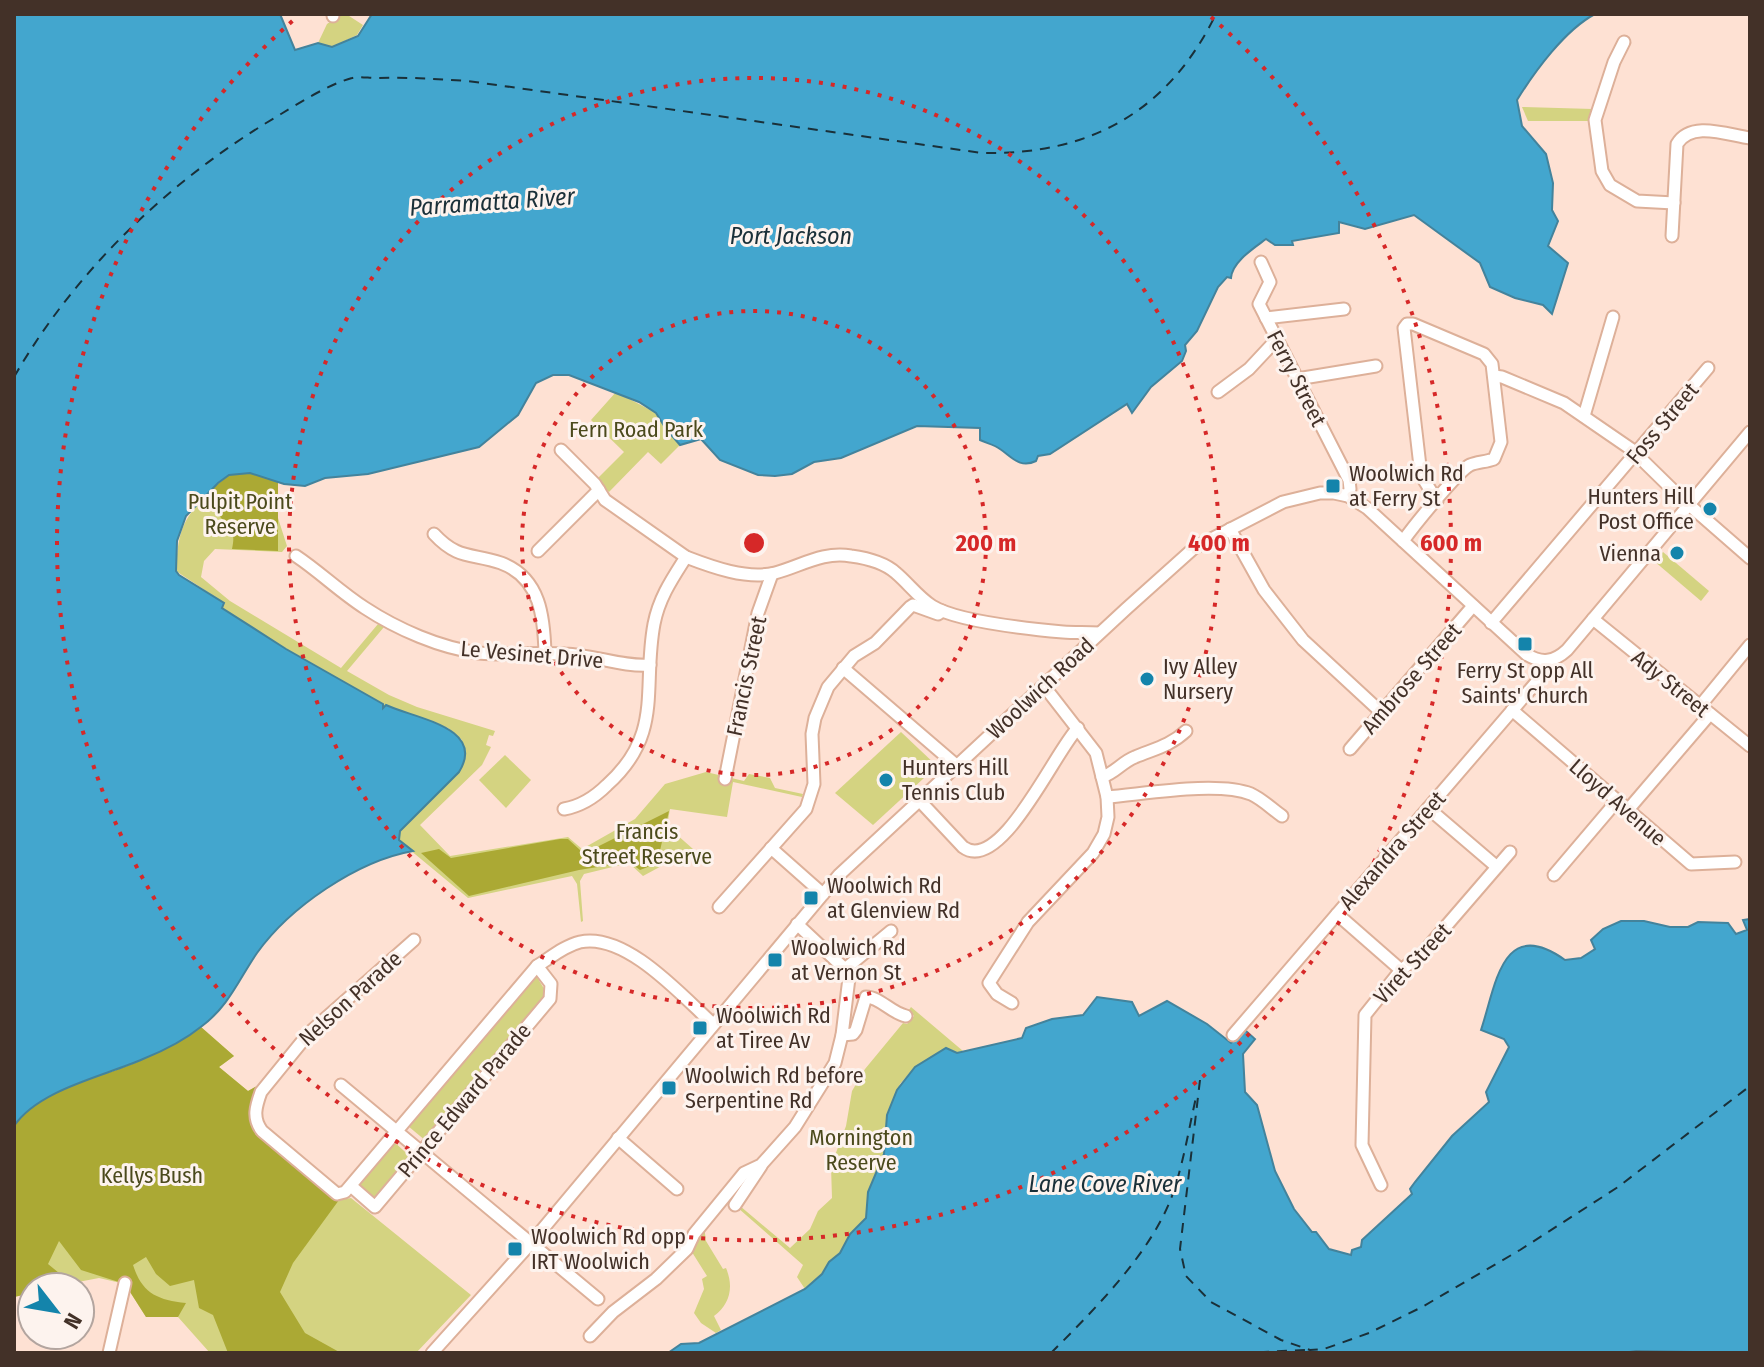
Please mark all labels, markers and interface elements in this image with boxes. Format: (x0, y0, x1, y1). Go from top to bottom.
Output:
water label: Parramatta River (408, 182, 576, 222)
water label: Port Jackson (730, 222, 852, 250)
street label: Ferry Street (1261, 326, 1333, 431)
street label: Foss Street (1620, 376, 1705, 470)
park label: Fern Road Park (569, 416, 704, 443)
place label: Woolwich Rd at Ferry St (1349, 460, 1464, 512)
marker: Woolwich Rd at Ferry St (1324, 477, 1342, 495)
place label: Hunters Hill Post Office (1587, 483, 1694, 535)
park label: Pulpit Point Reserve (188, 488, 293, 540)
marker: Hunters Hill Post Office (1701, 500, 1719, 518)
centre of rings (740, 529, 768, 557)
text: 200 m (955, 529, 1016, 557)
text: 400 m (1188, 529, 1250, 557)
text: 600 m (1420, 529, 1482, 557)
place label: Vienna (1599, 540, 1661, 567)
marker: Vienna (1668, 544, 1686, 562)
street label: Francis Street (721, 613, 773, 739)
street label: Ambrose Street (1356, 617, 1467, 739)
street label: Woolwich Road (981, 632, 1100, 745)
street label: Le Vesinet Drive (459, 635, 604, 674)
marker: Ferry St opp All Saints' Church (1516, 635, 1534, 653)
street label: Ady Street (1626, 644, 1716, 723)
place label: Ivy Alley Nursery (1163, 653, 1237, 705)
place label: Ferry St opp All Saints' Church (1457, 657, 1594, 709)
marker: Ivy Alley Nursery (1138, 670, 1156, 688)
street label: Lloyd Avenue (1564, 753, 1672, 852)
place label: Hunters Hill Tennis Club (902, 754, 1009, 806)
marker: Hunters Hill Tennis Club (877, 771, 895, 789)
street label: Alexandra Street (1333, 785, 1452, 915)
park label: Francis Street Reserve (582, 818, 712, 870)
place label: Woolwich Rd at Glenview Rd (827, 872, 960, 924)
marker: Woolwich Rd at Glenview Rd (802, 889, 820, 907)
street label: Viret Street (1368, 917, 1457, 1010)
place label: Woolwich Rd at Vernon St (791, 934, 906, 986)
street label: Nelson Parade (293, 945, 407, 1052)
marker: Woolwich Rd at Vernon St (766, 951, 784, 969)
place label: Woolwich Rd at Tiree Av (716, 1002, 831, 1054)
street label: Prince Edward Parade (392, 1018, 537, 1183)
marker: Woolwich Rd at Tiree Av (691, 1019, 709, 1037)
place label: Woolwich Rd before Serpentine Rd (685, 1062, 864, 1114)
marker: Woolwich Rd before Serpentine Rd (660, 1079, 678, 1097)
park label: Mornington Reserve (809, 1124, 913, 1176)
park label: Kellys Bush (101, 1162, 203, 1189)
water label: Lane Cove River (1029, 1170, 1182, 1198)
place label: Woolwich Rd opp IRT Woolwich (531, 1223, 686, 1275)
marker: Woolwich Rd opp IRT Woolwich (506, 1240, 524, 1258)
north arrow (16, 1271, 96, 1351)
text: N (58, 1308, 88, 1334)

